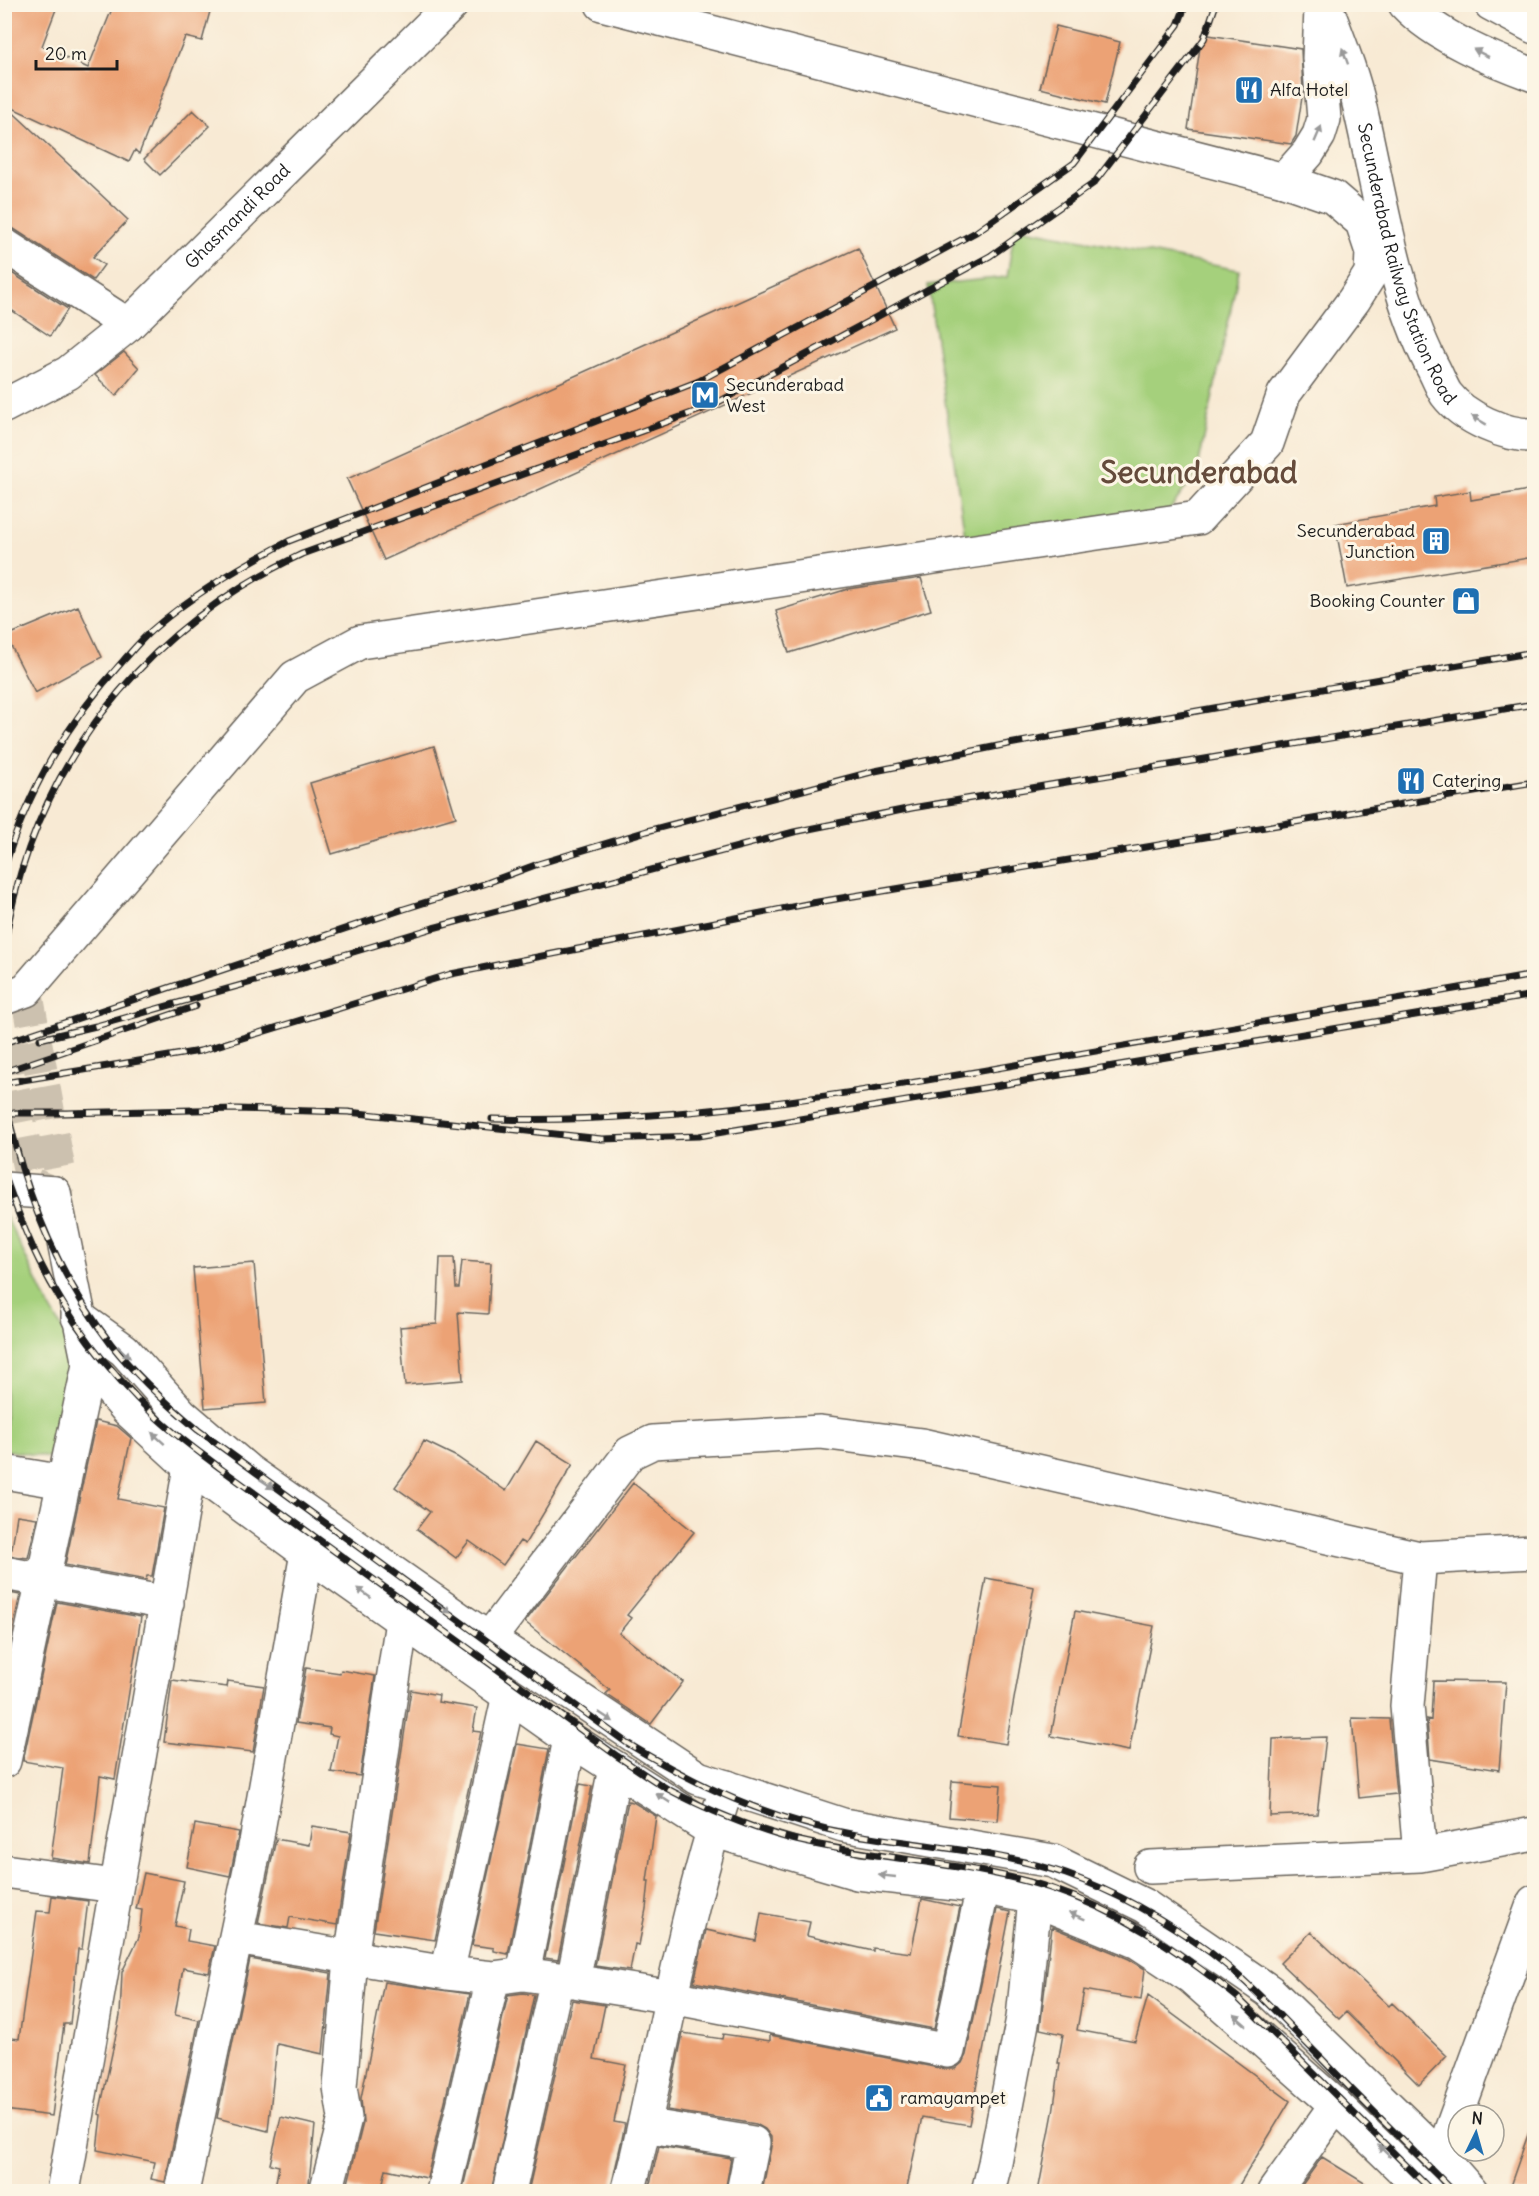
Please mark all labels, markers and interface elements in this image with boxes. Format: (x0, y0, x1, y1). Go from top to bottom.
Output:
scale bar (36, 33, 117, 71)
text: 20 m (45, 42, 87, 65)
one-way arrow (1339, 47, 1349, 65)
one-way arrow (1472, 48, 1489, 57)
restaurant icon: Alfa Hotel (1233, 74, 1265, 106)
place label: Alfa Hotel (1270, 78, 1348, 101)
street label: Secunderabad Railway Station Road (1353, 121, 1462, 409)
one-way arrow (1313, 124, 1323, 142)
street label: Ghasmandi Road (179, 159, 295, 273)
place label: Secunderabad West (726, 373, 845, 417)
metro station icon: Secunderabad West (689, 379, 721, 411)
one-way arrow (1471, 414, 1487, 425)
district label: Secunderabad (1101, 453, 1298, 491)
place label: Secunderabad Junction (1297, 519, 1415, 563)
building icon: Secunderabad Junction (1420, 525, 1452, 557)
shop icon: Booking Counter (1450, 585, 1482, 617)
place label: Booking Counter (1310, 589, 1446, 612)
restaurant icon: Catering (1395, 765, 1427, 797)
place label: Catering (1432, 769, 1501, 792)
one-way arrow (117, 1345, 131, 1359)
one-way arrow (151, 1431, 166, 1445)
one-way arrow (259, 1478, 275, 1490)
one-way arrow (356, 1588, 371, 1600)
one-way arrow (436, 1602, 452, 1614)
one-way arrow (598, 1711, 614, 1722)
one-way arrow (655, 1793, 671, 1804)
one-way arrow (878, 1872, 897, 1881)
one-way arrow (1067, 1911, 1085, 1921)
one-way arrow (1233, 2014, 1248, 2027)
public building icon: ramayampet (863, 2082, 895, 2114)
place label: ramayampet (900, 2086, 1006, 2109)
north arrow (1446, 2103, 1506, 2163)
text: N (1471, 2108, 1484, 2129)
one-way arrow (1377, 2144, 1392, 2158)

